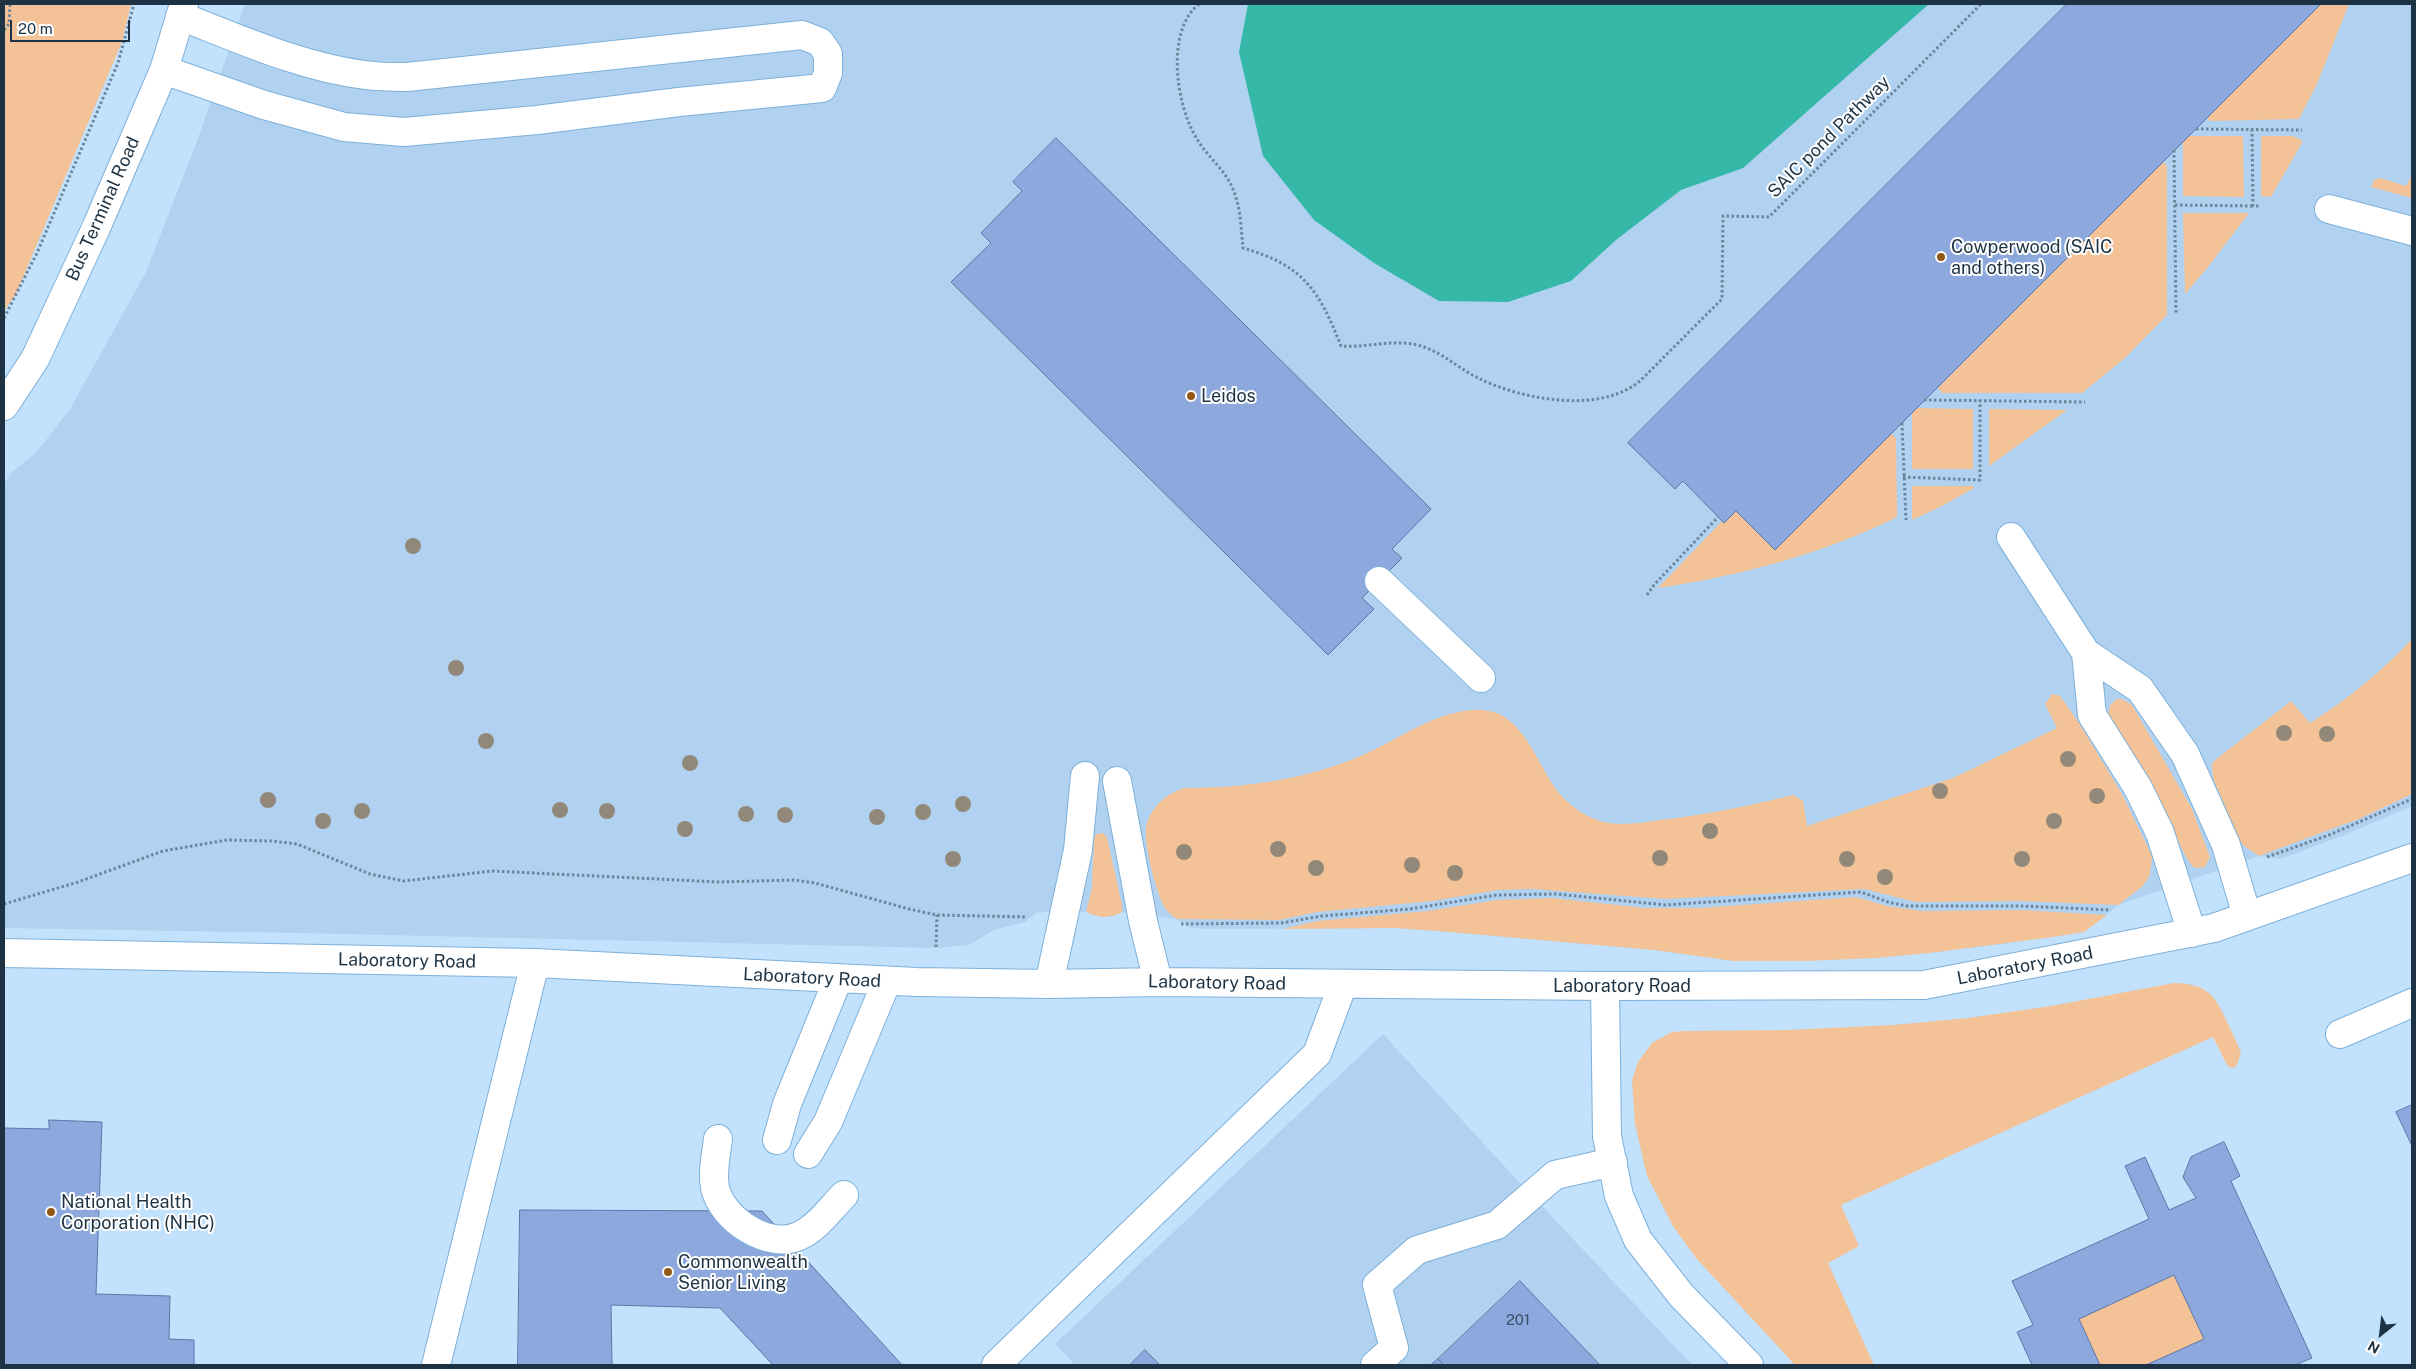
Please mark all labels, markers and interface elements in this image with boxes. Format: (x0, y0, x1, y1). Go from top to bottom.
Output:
scale bar (12, 10, 132, 42)
text: 20 m (18, 20, 53, 37)
street label: SAIC pond Pathway (1763, 71, 1895, 203)
street label: Bus Terminal Road (61, 134, 145, 284)
place label: Cowperwood (SAIC and others) (1951, 236, 2112, 278)
marker: Cowperwood (SAIC and others) (1935, 251, 1947, 263)
place label: Leidos (1201, 385, 1256, 407)
marker: Leidos (1185, 390, 1197, 402)
street label: Laboratory Road (1955, 942, 2095, 990)
street label: Laboratory Road (338, 949, 476, 973)
street label: Laboratory Road (742, 964, 882, 992)
street label: Laboratory Road (1148, 971, 1286, 995)
street label: Laboratory Road (1553, 975, 1691, 997)
place label: National Health Corporation (NHC) (61, 1191, 215, 1234)
marker: National Health Corporation (NHC) (45, 1206, 57, 1218)
place label: Commonwealth Senior Living (678, 1251, 808, 1294)
marker: Commonwealth Senior Living (662, 1266, 674, 1278)
north arrow (2356, 1309, 2406, 1359)
house number: 201 (1506, 1311, 1530, 1329)
text: N (2365, 1337, 2382, 1357)

